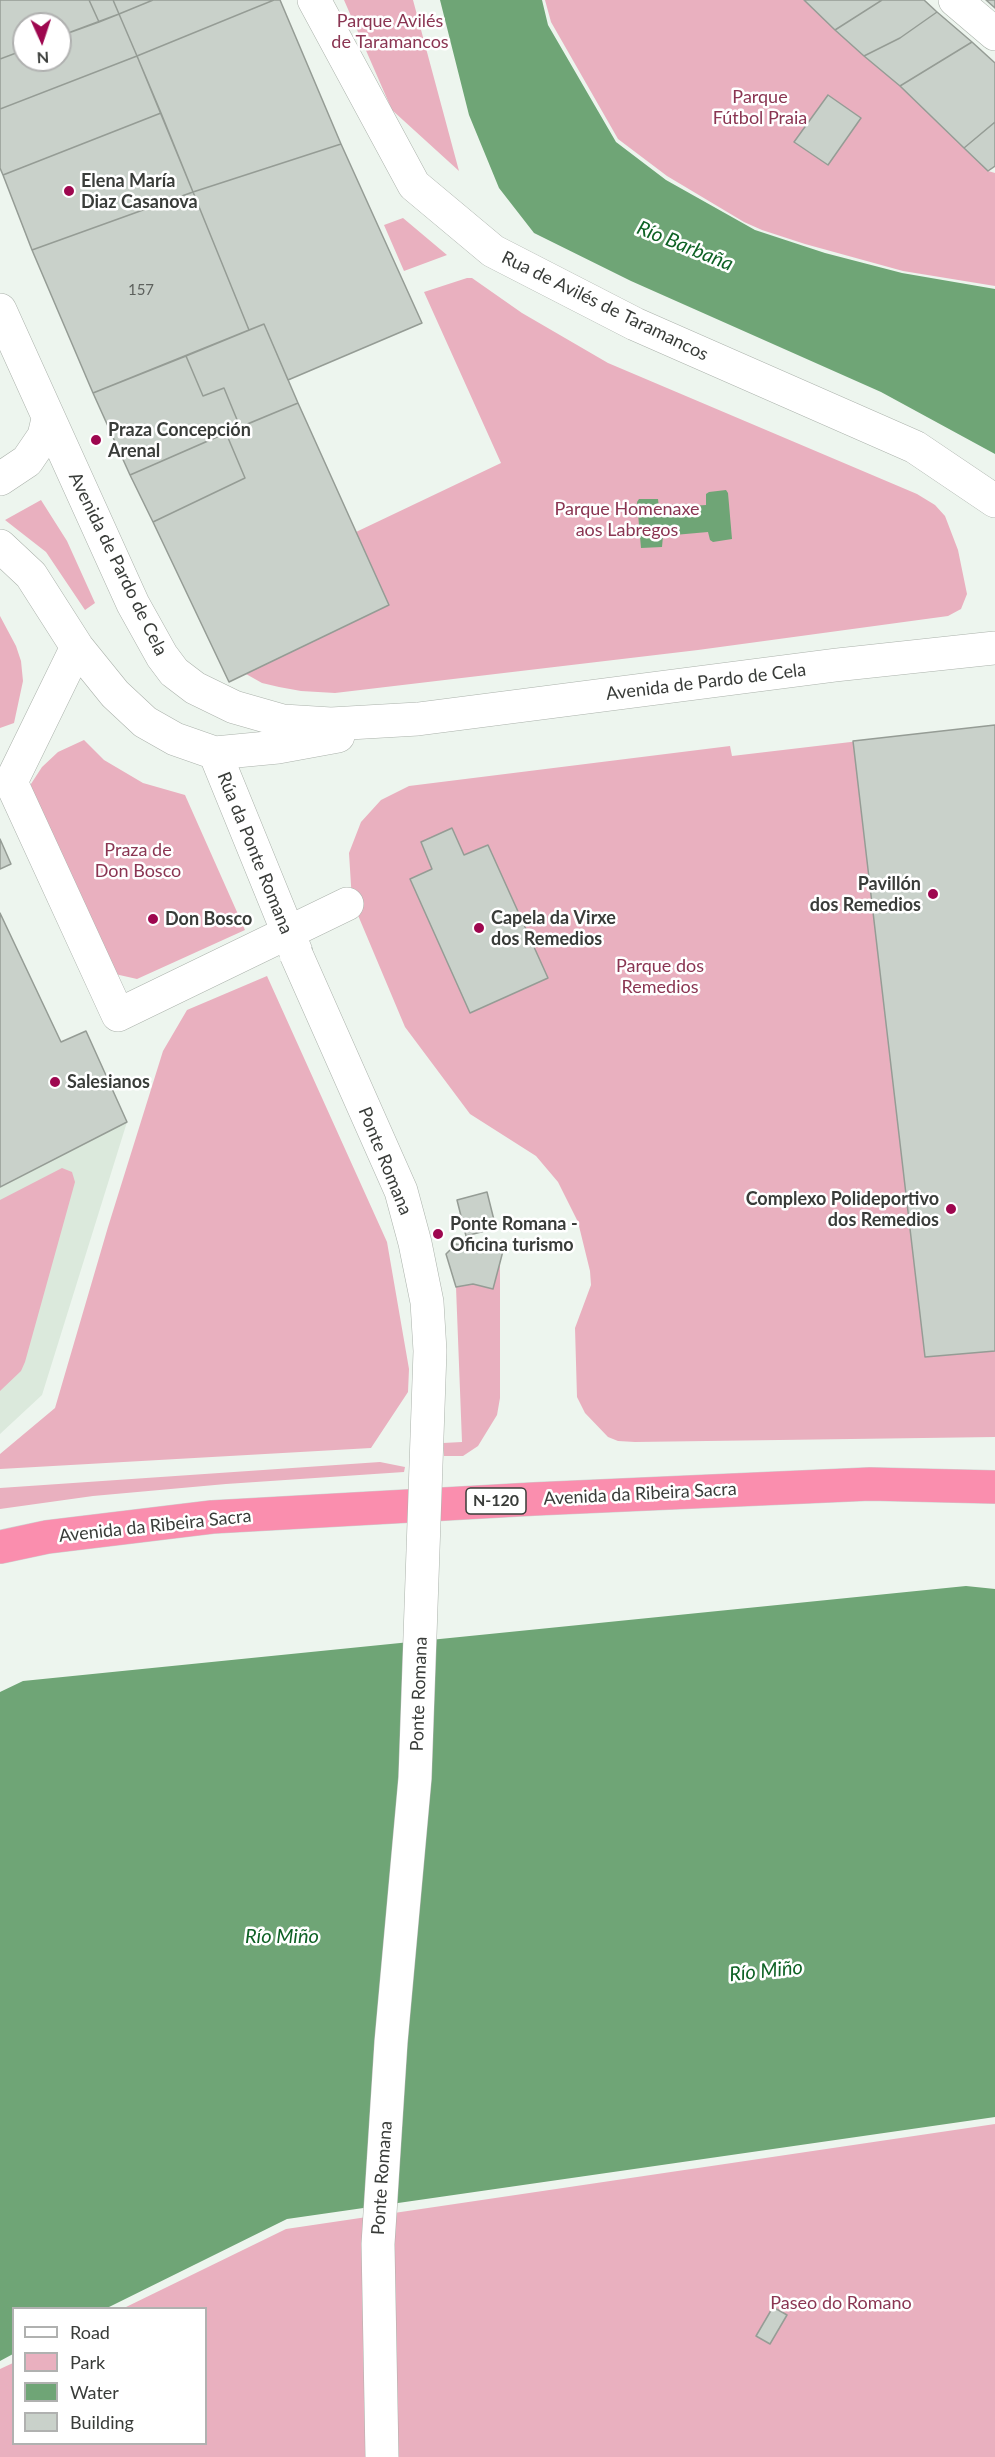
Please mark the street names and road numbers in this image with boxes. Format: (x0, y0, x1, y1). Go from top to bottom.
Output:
street label: Rua de Avilés de Taramancos (498, 246, 712, 366)
street label: Avenida de Pardo de Cela (64, 469, 172, 659)
street label: Avenida de Pardo de Cela (605, 659, 807, 705)
street label: Rúa da Ponte Romana (213, 769, 297, 937)
street label: Ponte Romana (354, 1104, 416, 1218)
street label: Avenida da Ribeira Sacra (543, 1478, 737, 1510)
road number: N-120 (466, 1488, 526, 1514)
street label: Avenida da Ribeira Sacra (58, 1505, 252, 1547)
street label: Ponte Romana (406, 1636, 432, 1752)
street label: Ponte Romana (367, 2120, 397, 2236)

